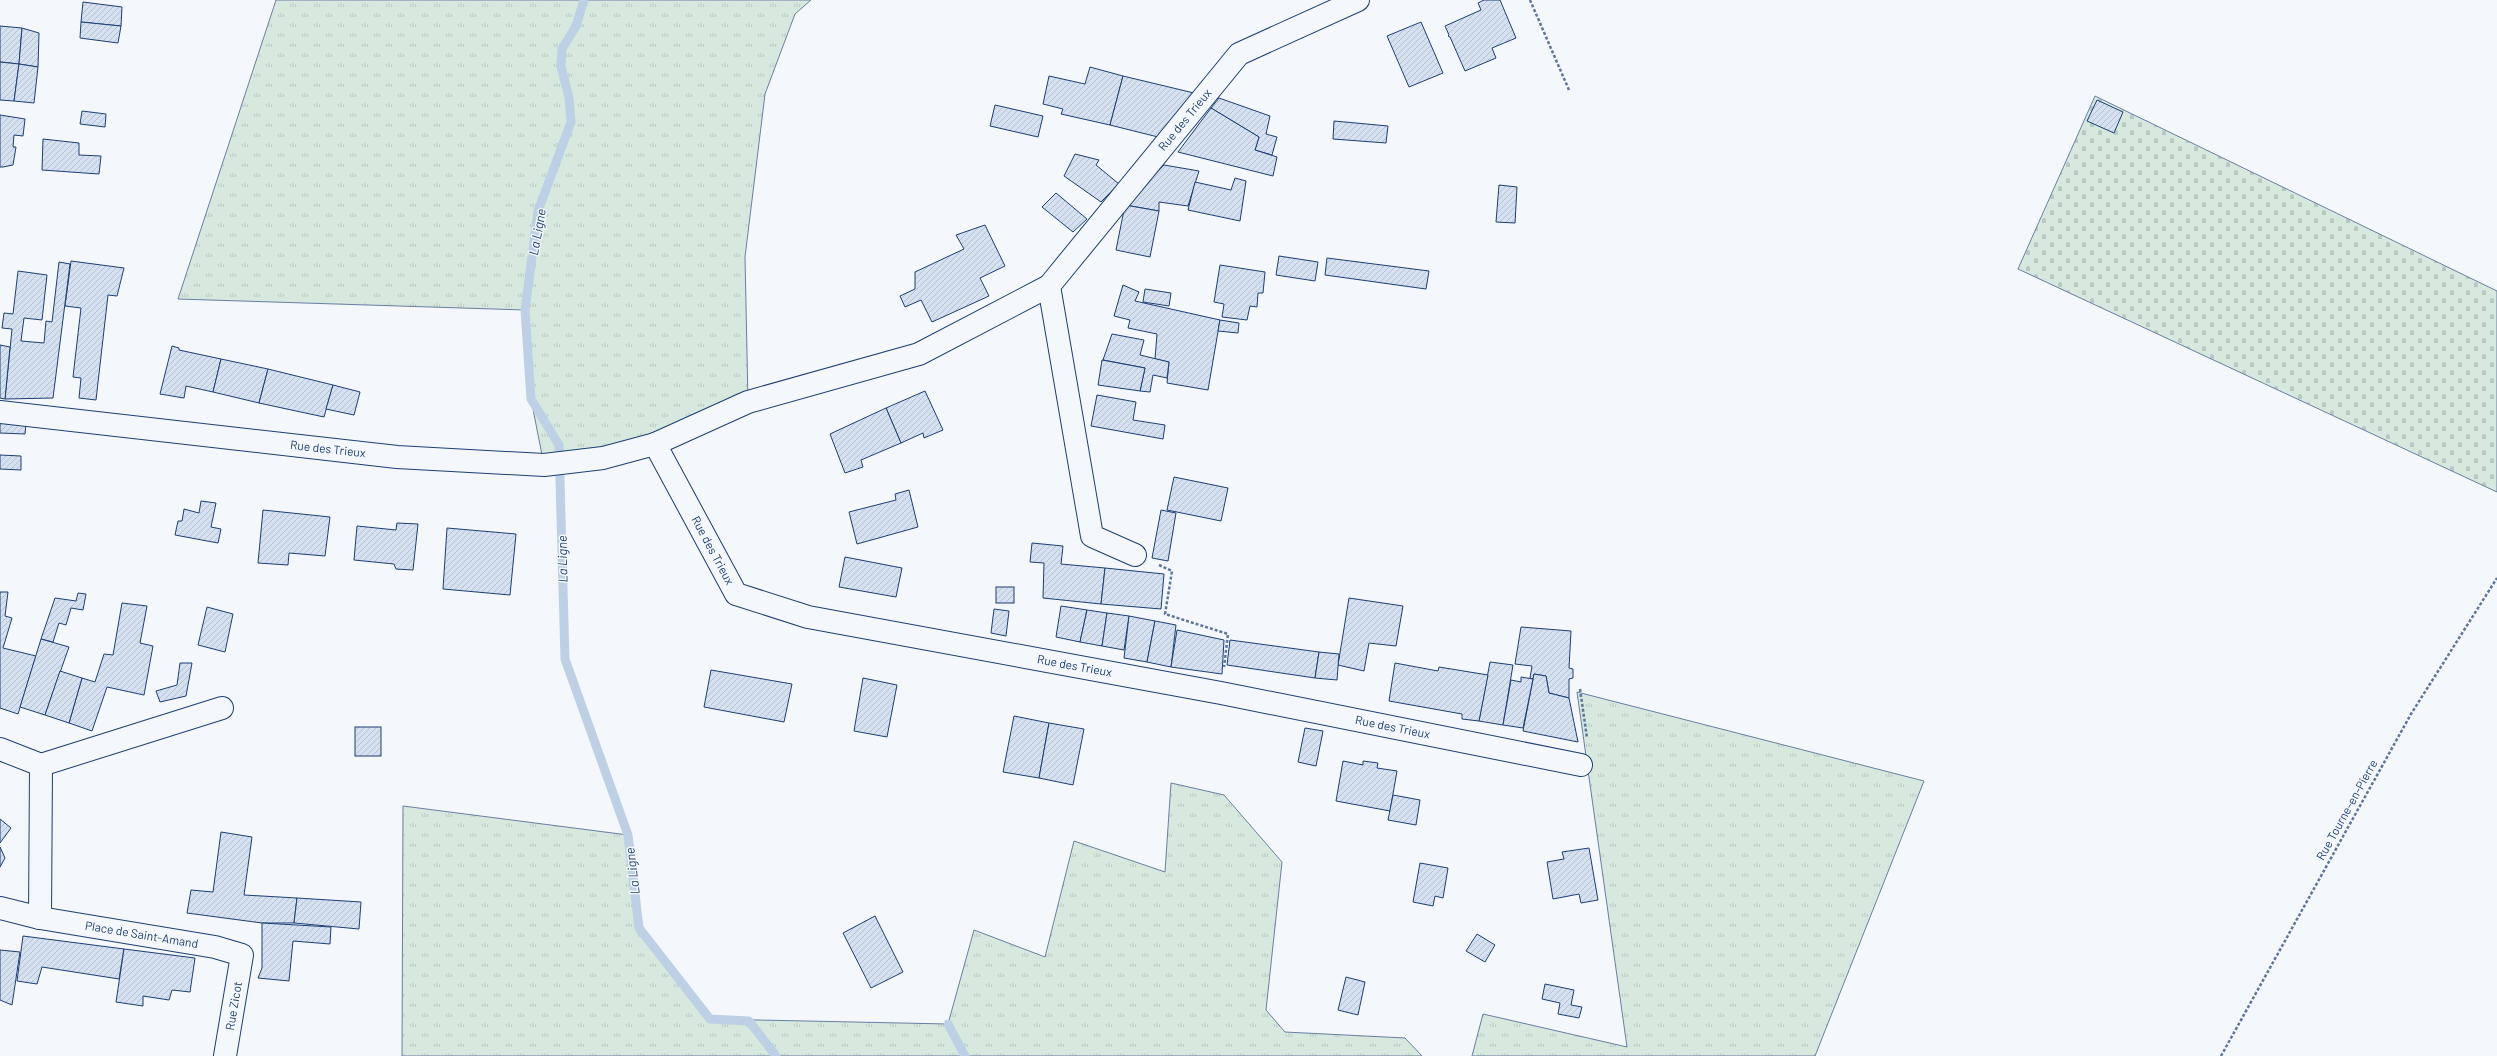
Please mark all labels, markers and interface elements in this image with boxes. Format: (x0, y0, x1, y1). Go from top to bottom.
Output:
street label: Rue des Trieux (1155, 85, 1214, 153)
water label: La Ligne (525, 207, 549, 257)
street label: Rue des Trieux (290, 437, 367, 459)
street label: Rue des Trieux (689, 513, 738, 587)
water label: La Ligne (554, 535, 570, 583)
street label: Rue des Trieux (1036, 651, 1113, 679)
street label: Rue des Trieux (1354, 712, 1432, 741)
street label: Rue Tourne-en-Pierre (2313, 757, 2380, 862)
water label: La Ligne (621, 846, 643, 895)
street label: Place de Saint-Amand (84, 918, 199, 950)
street label: Rue Zicot (222, 980, 244, 1031)

